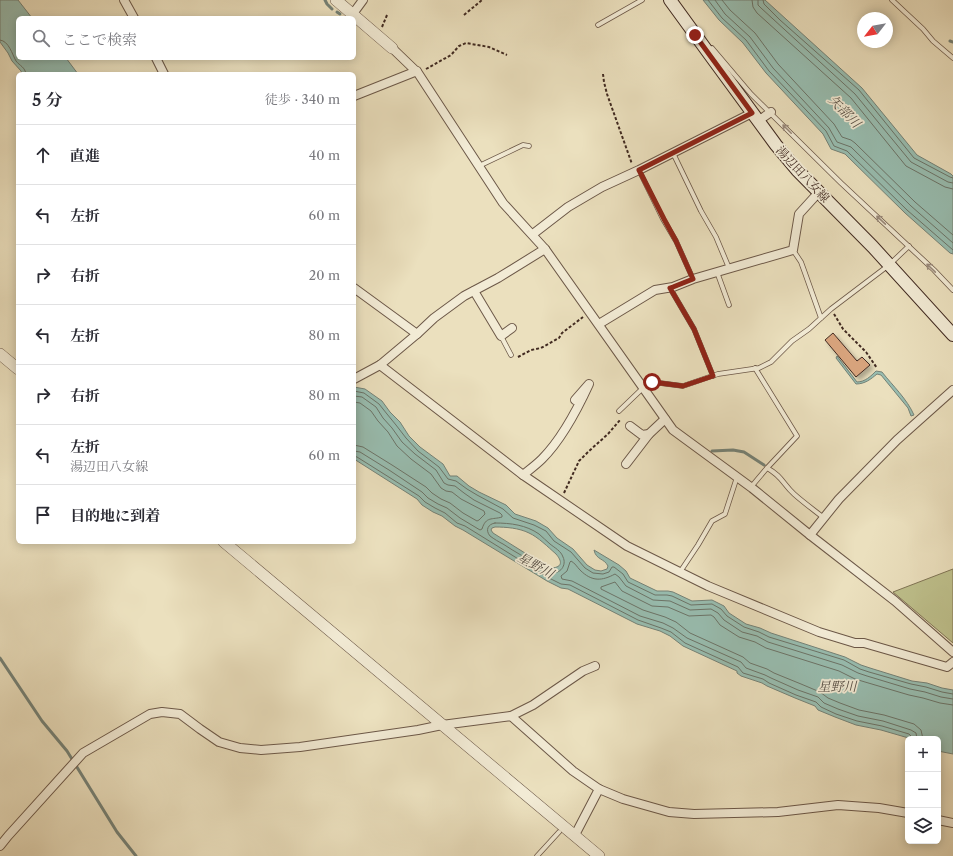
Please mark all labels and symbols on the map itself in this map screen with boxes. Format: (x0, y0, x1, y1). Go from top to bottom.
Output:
north arrow (857, 12, 893, 48)
route end (686, 26, 704, 44)
water label: 矢部川 (826, 91, 866, 132)
one-way arrow (782, 124, 792, 134)
street label: 湯辺田八女線 (773, 143, 833, 205)
one-way arrow (876, 216, 886, 225)
one-way arrow (926, 263, 936, 273)
route start (643, 373, 661, 391)
water label: 星野川 (515, 549, 559, 582)
water label: 星野川 (817, 678, 858, 694)

